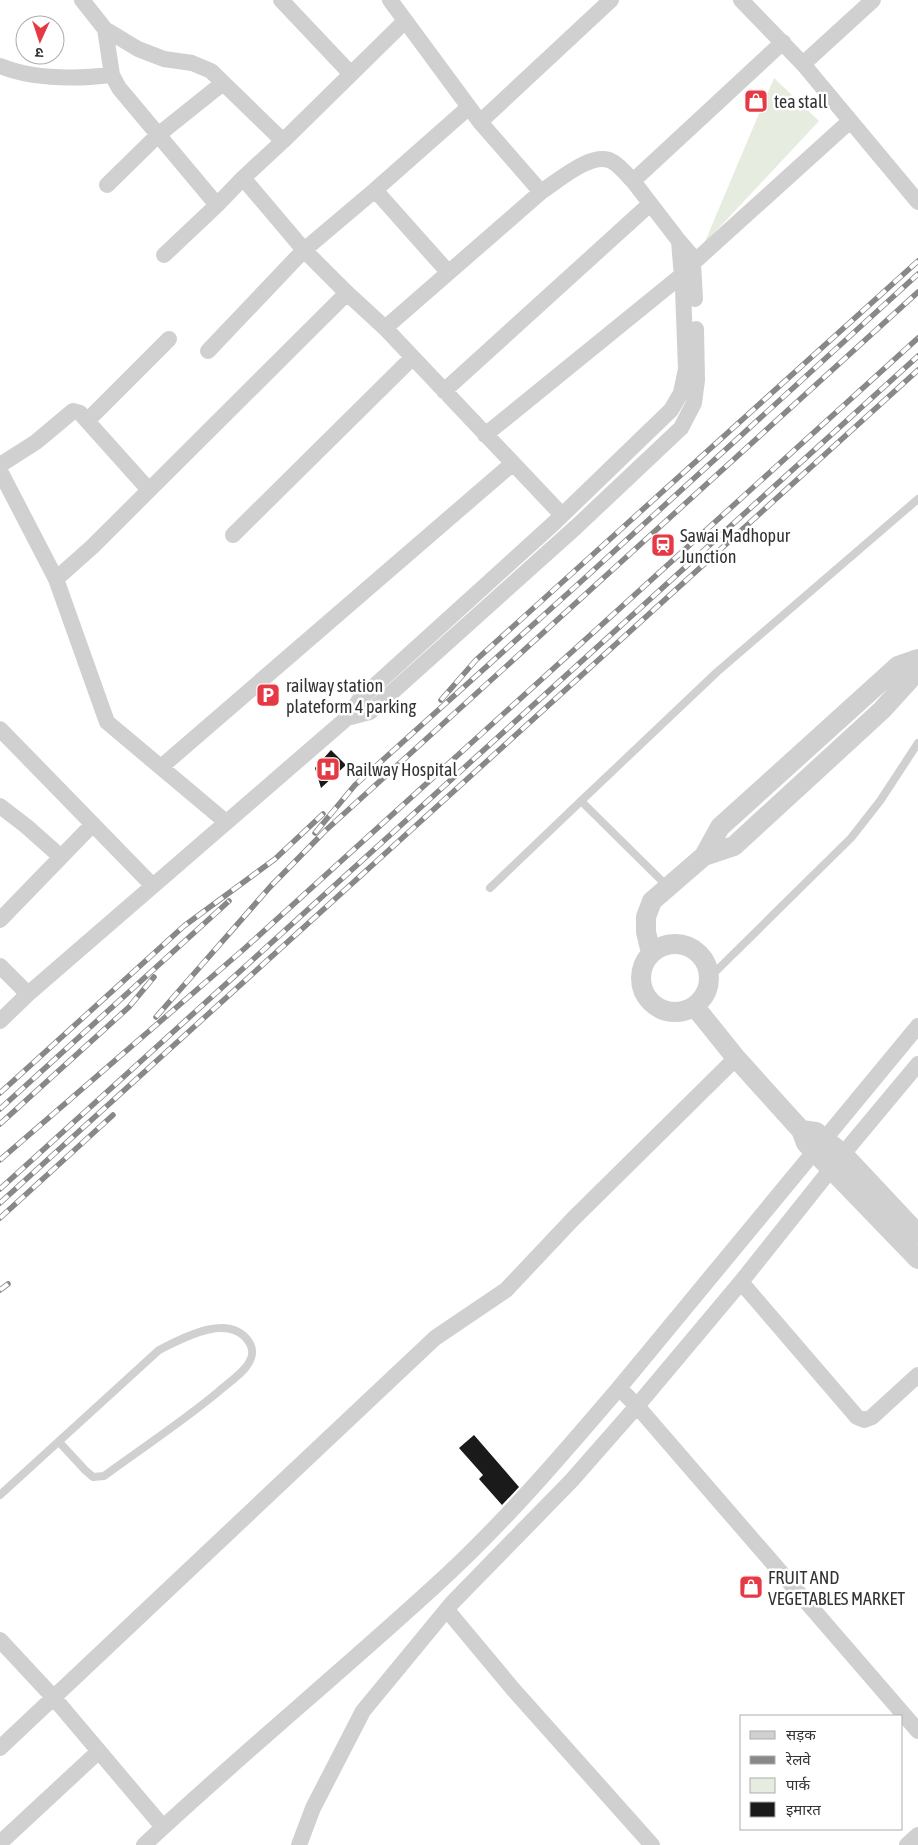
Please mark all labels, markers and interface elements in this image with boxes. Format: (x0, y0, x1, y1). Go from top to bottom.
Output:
north arrow (15, 15, 65, 65)
text: उ (34, 45, 44, 61)
shop icon: tea stall (743, 88, 769, 114)
place label: tea stall (774, 91, 828, 112)
place label: Sawai Madhopur Junction (680, 525, 791, 567)
station icon: Sawai Madhopur Junction (650, 532, 676, 558)
place label: railway station plateform 4 parking (286, 675, 416, 717)
parking icon: railway station plateform 4 parking (255, 682, 281, 708)
hospital icon: Railway Hospital (315, 756, 341, 782)
place label: Railway Hospital (346, 759, 457, 780)
place label: FRUIT AND VEGETABLES MARKET (768, 1567, 905, 1609)
shop icon: FRUIT AND VEGETABLES MARKET (738, 1574, 764, 1600)
legend (740, 1715, 903, 1830)
text: सड़क (786, 1726, 816, 1743)
text: रेलवे (785, 1751, 811, 1768)
text: पार्क (786, 1776, 810, 1793)
text: इमारत (786, 1801, 821, 1818)

